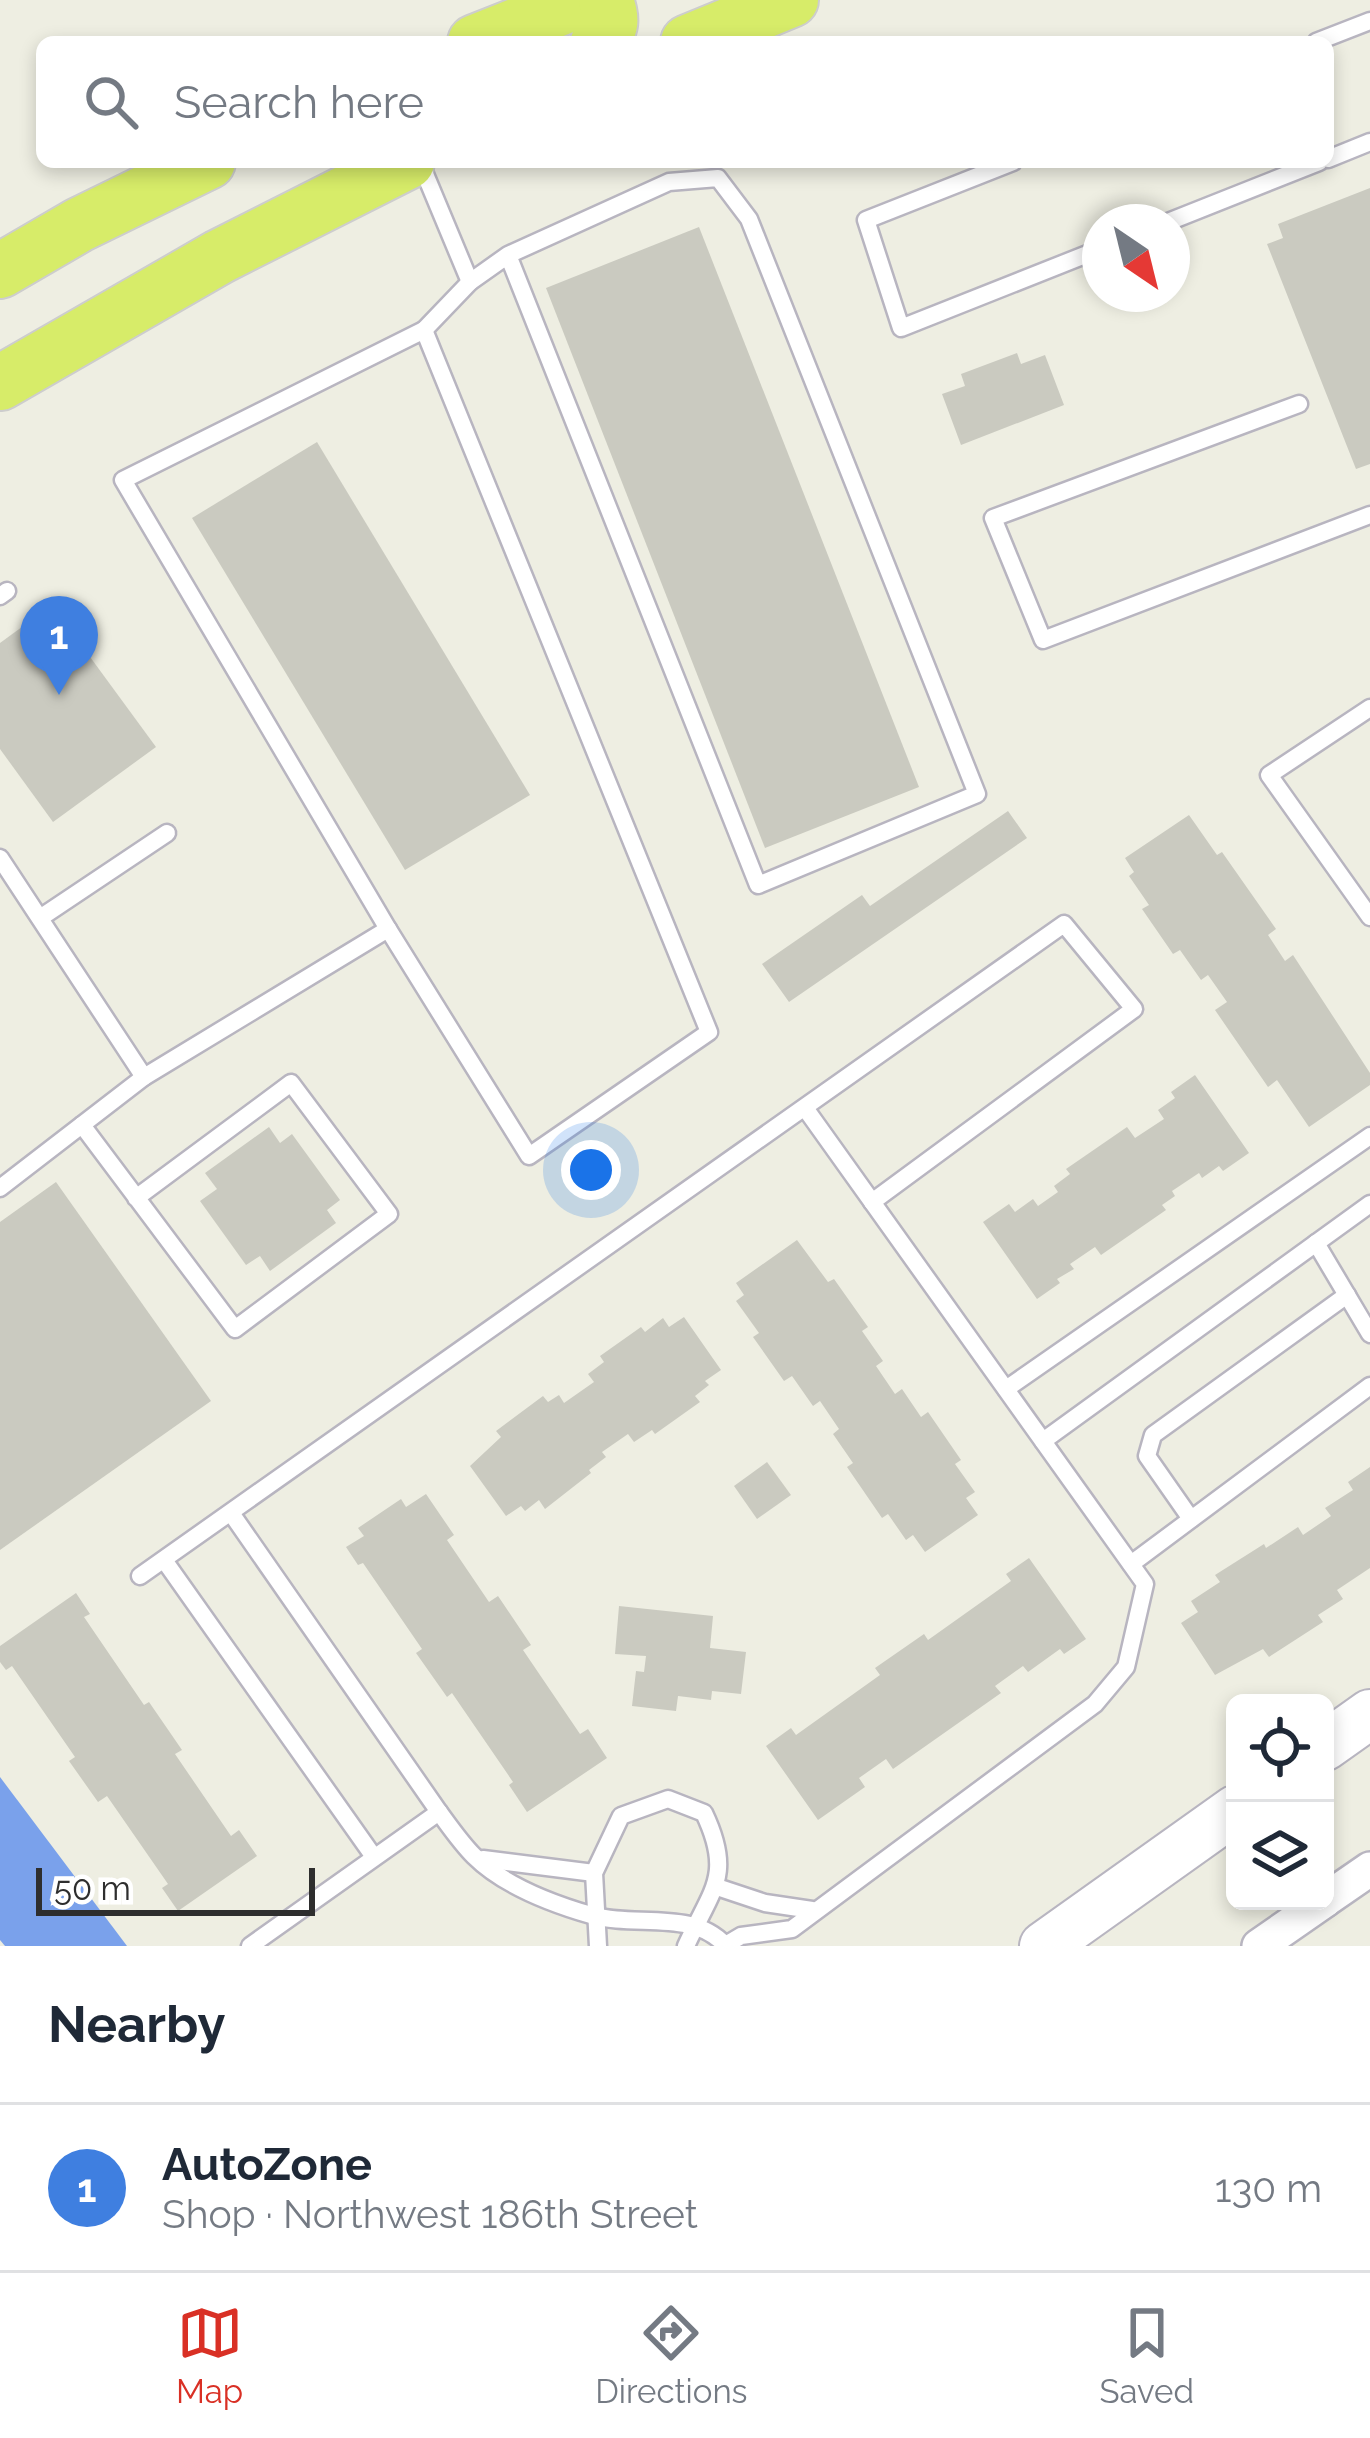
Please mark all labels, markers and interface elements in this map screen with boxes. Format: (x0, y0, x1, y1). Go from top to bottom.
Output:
search box (36, 36, 1334, 168)
icon: search (78, 69, 144, 135)
text: Search here (174, 76, 424, 129)
north arrow (1082, 204, 1190, 312)
pin: 1 (20, 596, 98, 695)
your location (561, 1140, 621, 1200)
map controls (1226, 1694, 1334, 1910)
button: locate (1226, 1694, 1334, 1802)
button: layers (1226, 1802, 1334, 1910)
scale bar (36, 1862, 315, 1915)
text: 50 m (54, 1869, 131, 1908)
text: Nearby (48, 1994, 225, 2054)
text: AutoZone (162, 2138, 372, 2191)
text: 1 (77, 2165, 97, 2211)
text: 130 m (1215, 2165, 1322, 2211)
text: Shop · Northwest 186th Street (162, 2191, 698, 2237)
tab: Map (176, 2300, 243, 2411)
tab: Directions (595, 2300, 748, 2411)
tab: Saved (1100, 2300, 1194, 2411)

